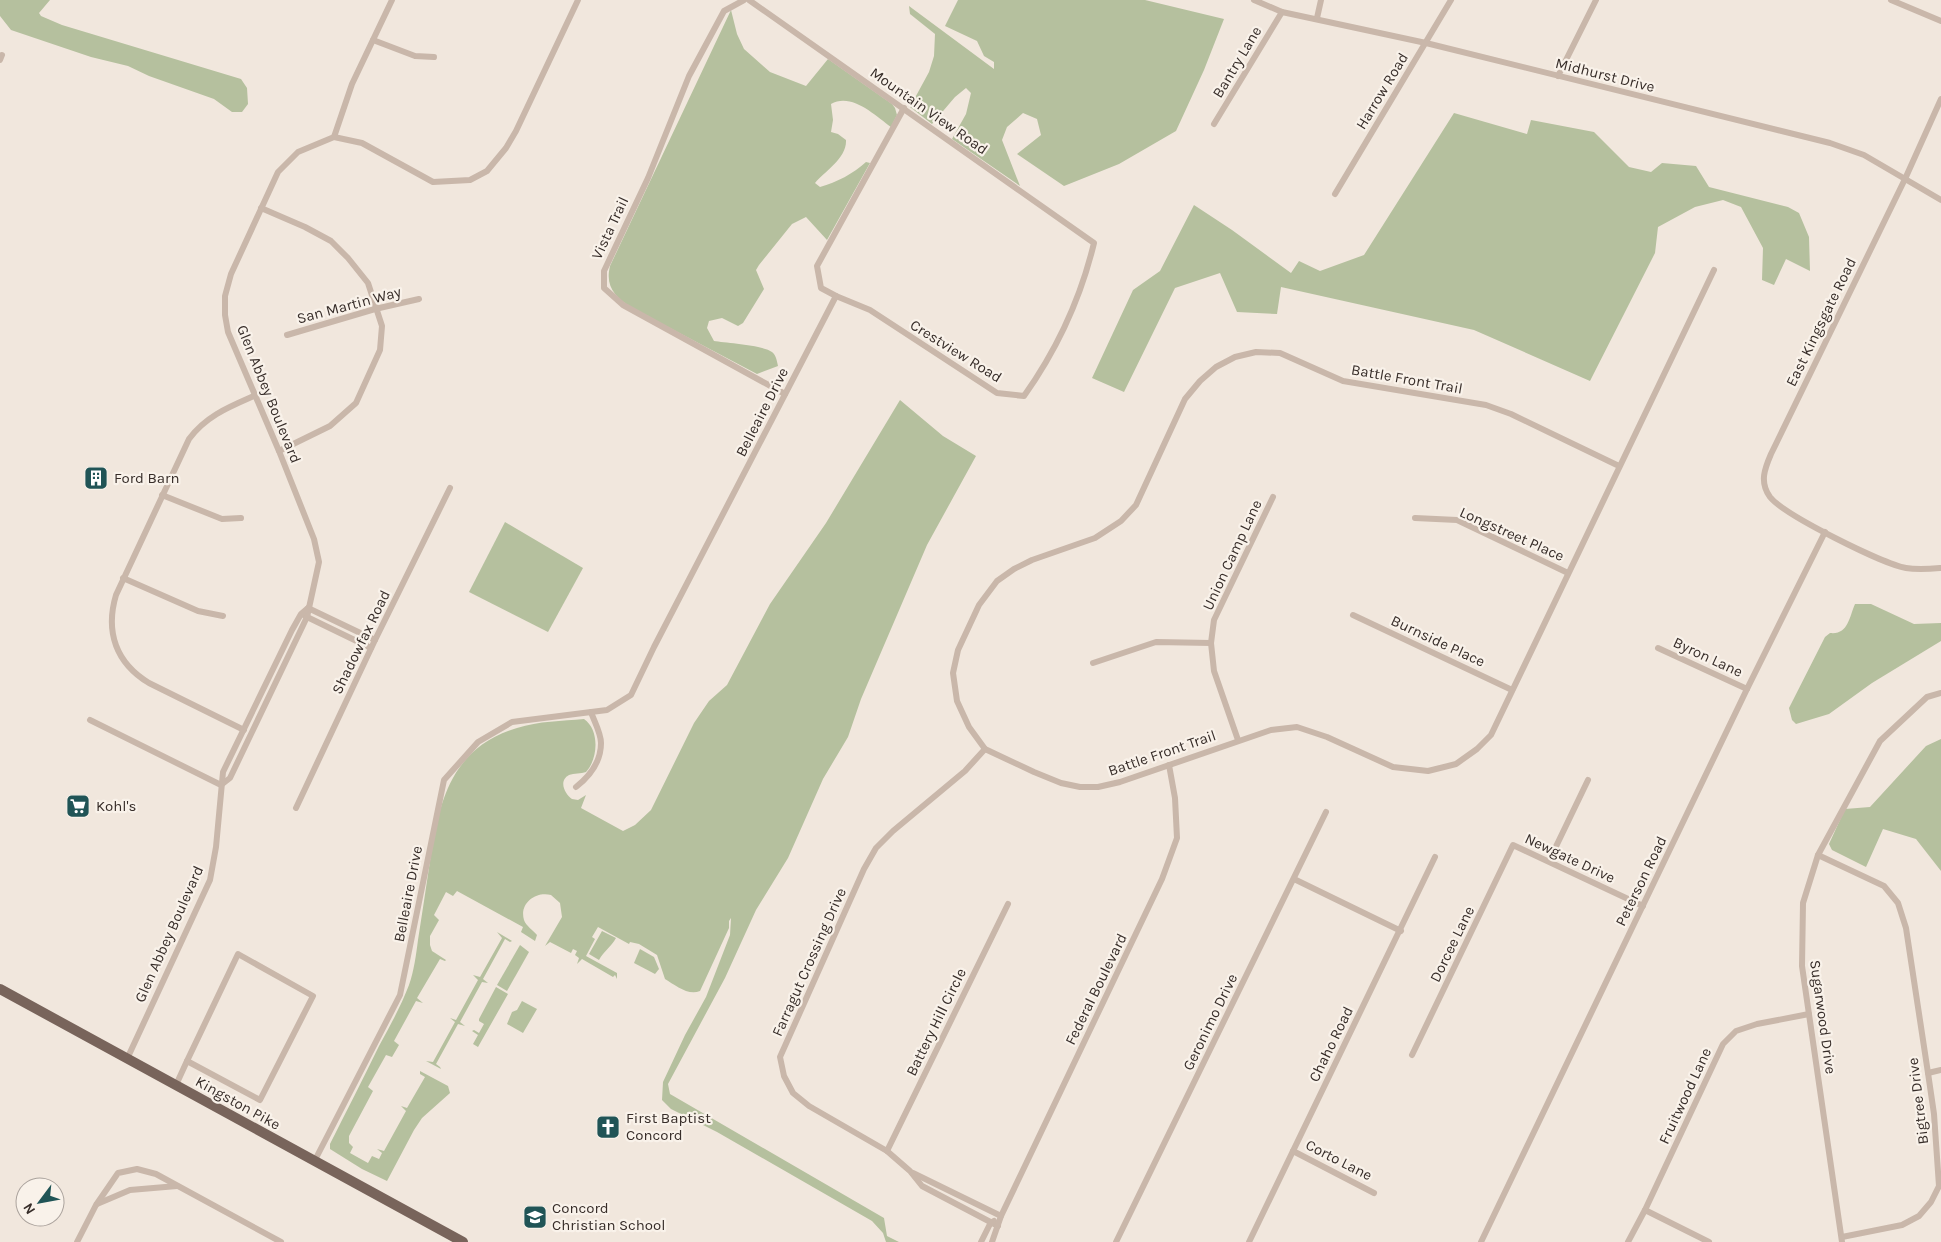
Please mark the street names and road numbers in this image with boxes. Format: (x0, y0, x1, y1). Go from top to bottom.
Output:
street label: Bantry Lane (1209, 23, 1265, 101)
street label: Harrow Road (1352, 49, 1412, 133)
street label: Midhurst Drive (1553, 54, 1657, 96)
street label: Mountain View Road (867, 64, 991, 158)
street label: Vista Trail (588, 194, 632, 262)
street label: East Kingsgate Road (1782, 255, 1860, 389)
street label: San Martin Way (295, 282, 403, 328)
street label: Crestview Road (907, 316, 1005, 386)
street label: Glen Abbey Boulevard (233, 322, 305, 466)
street label: Battle Front Trail (1350, 360, 1464, 398)
street label: Belleaire Drive (732, 364, 792, 460)
street label: Union Camp Lane (1198, 497, 1266, 613)
street label: Longstreet Place (1457, 503, 1567, 565)
street label: Shadowfax Road (328, 587, 394, 697)
street label: Burnside Place (1388, 611, 1488, 671)
street label: Byron Lane (1670, 633, 1746, 681)
street label: Battle Front Trail (1106, 726, 1218, 780)
street label: Newgate Drive (1522, 829, 1618, 887)
street label: Peterson Road (1611, 833, 1671, 929)
street label: Belleaire Drive (390, 844, 426, 944)
street label: Glen Abbey Boulevard (131, 863, 207, 1005)
street label: Farragut Crossing Drive (768, 885, 850, 1039)
street label: Dorcee Lane (1426, 903, 1478, 985)
street label: Federal Boulevard (1061, 930, 1131, 1048)
street label: Sugarwood Drive (1806, 959, 1840, 1075)
street label: Battery Hill Circle (902, 965, 970, 1079)
street label: Geronimo Drive (1179, 971, 1241, 1073)
street label: Chaho Road (1305, 1003, 1357, 1085)
street label: Fruitwood Lane (1655, 1045, 1715, 1147)
street label: Bigtree Drive (1904, 1057, 1932, 1145)
street label: Kingston Pike (192, 1072, 284, 1134)
street label: Corto Lane (1303, 1136, 1375, 1184)

